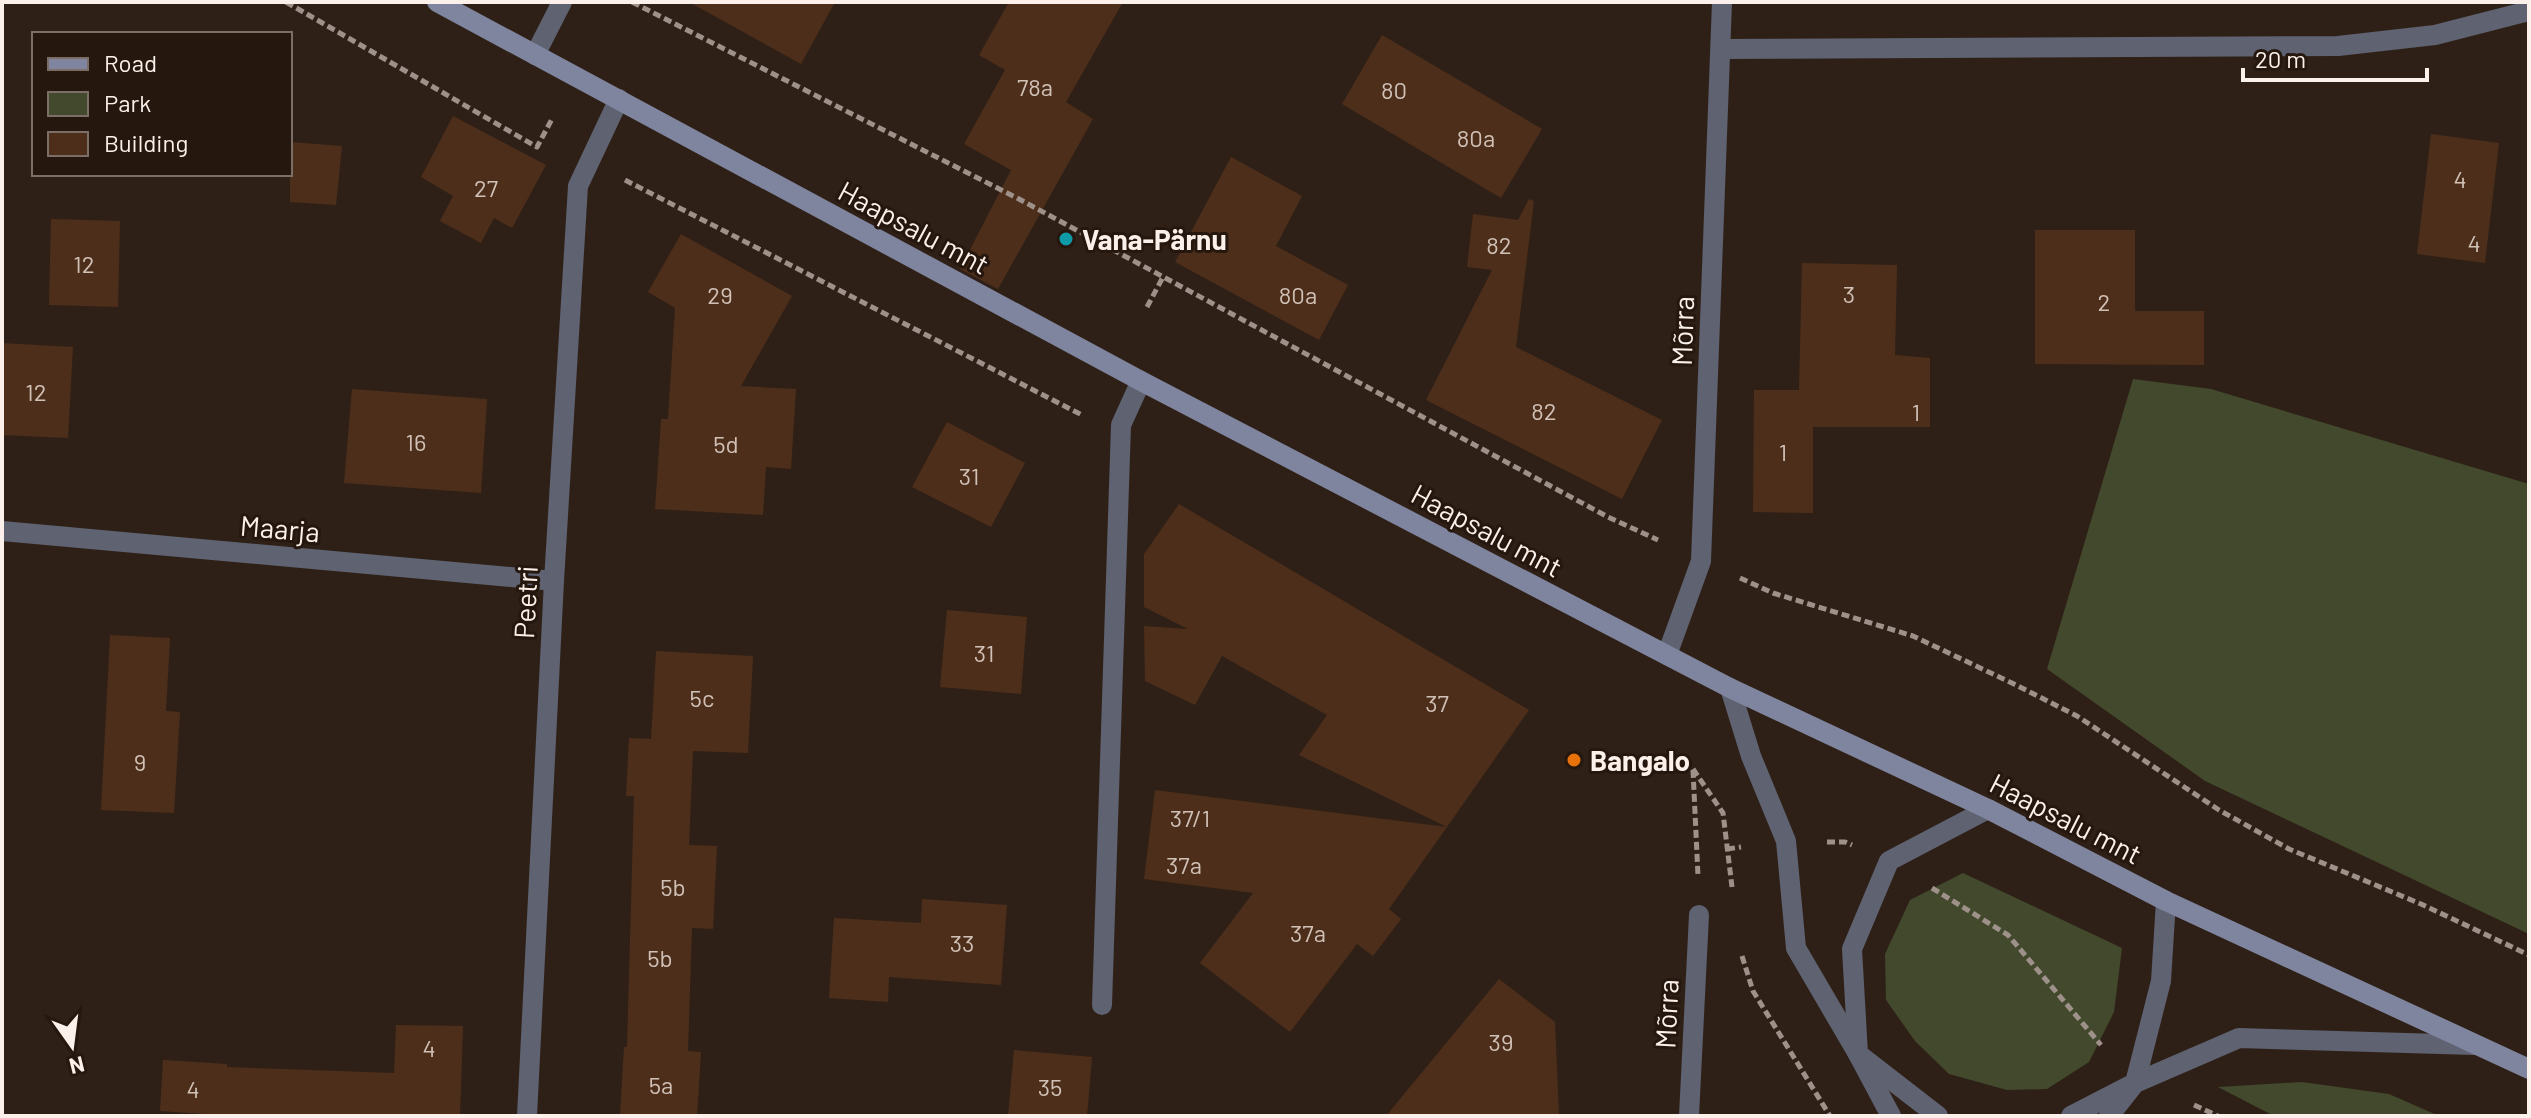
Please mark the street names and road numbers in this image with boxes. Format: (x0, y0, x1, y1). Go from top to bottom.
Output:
street label: Haapsalu mnt (833, 173, 995, 281)
street label: Mõrra (1664, 296, 1700, 366)
street label: Haapsalu mnt (1406, 476, 1568, 584)
street label: Maarja (239, 508, 321, 548)
street label: Peetri (506, 565, 544, 639)
street label: Haapsalu mnt (1984, 765, 2148, 871)
street label: Mõrra (1647, 978, 1685, 1050)

